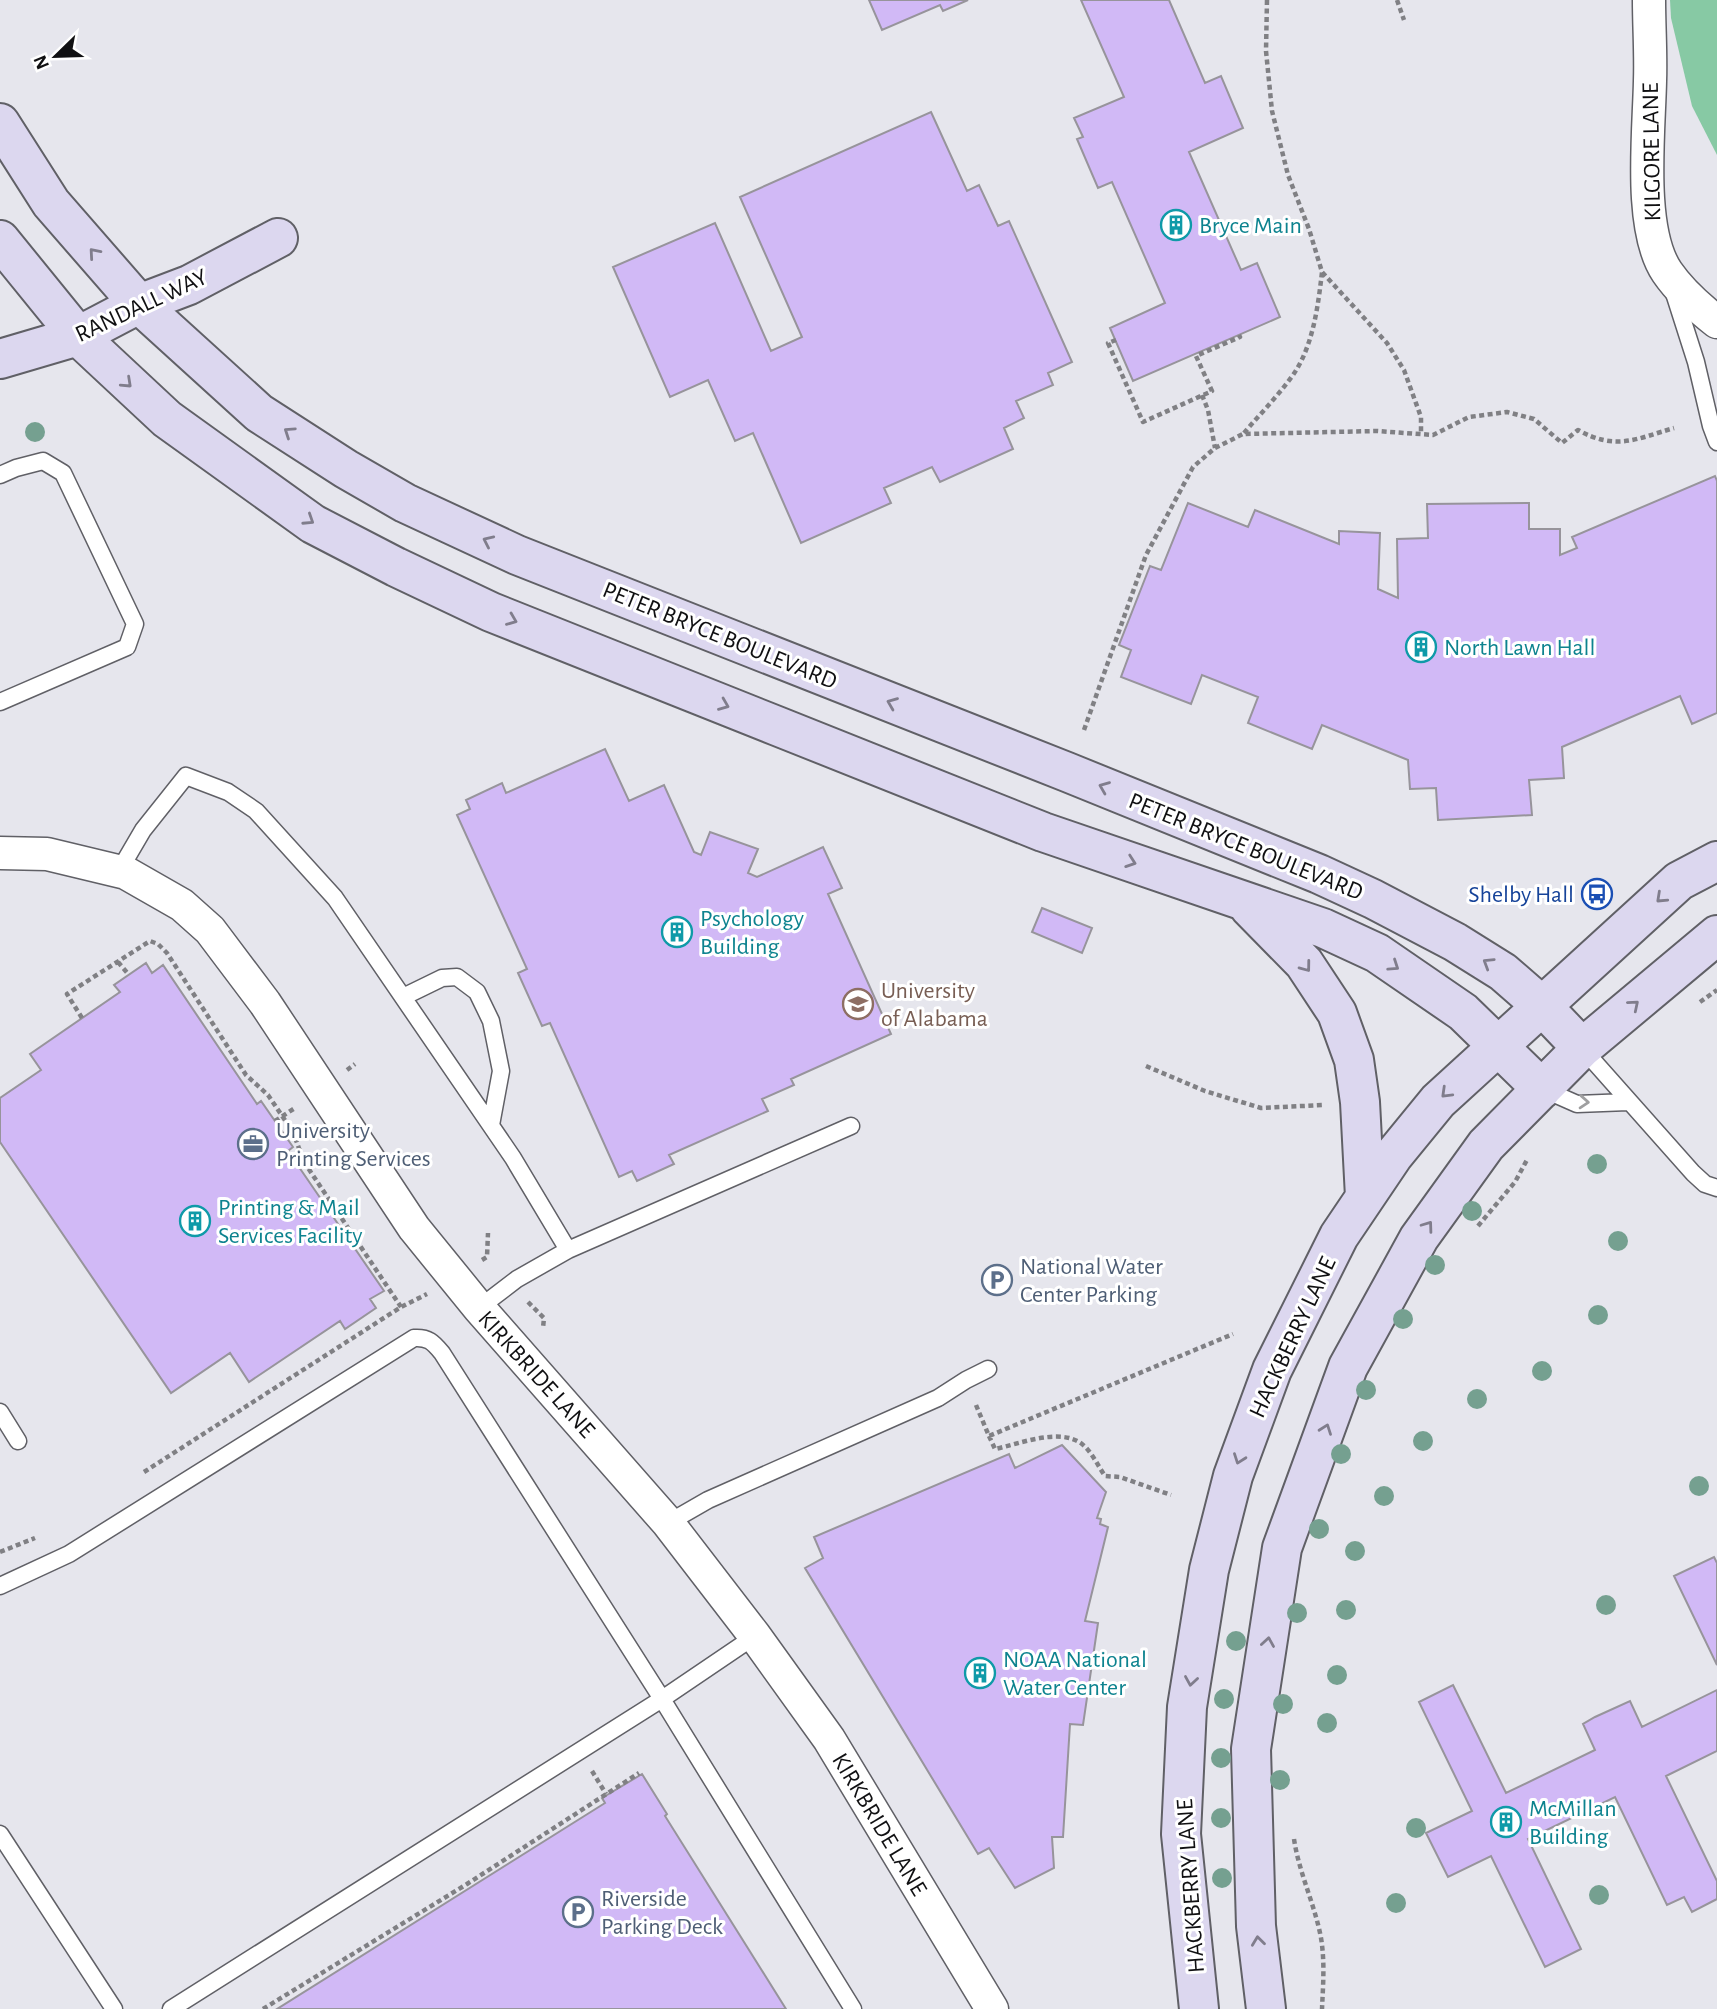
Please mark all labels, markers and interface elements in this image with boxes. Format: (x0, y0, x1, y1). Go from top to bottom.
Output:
north arrow (21, 21, 91, 91)
text: N (30, 52, 53, 72)
street label: KILGORE LANE (1639, 82, 1665, 222)
building icon: Bryce Main (1159, 208, 1193, 242)
place label: Bryce Main (1199, 214, 1302, 238)
one-way arrow (90, 248, 102, 261)
street label: RANDALL WAY (72, 265, 212, 347)
one-way arrow (119, 374, 132, 387)
one-way arrow (283, 428, 296, 441)
one-way arrow (301, 512, 314, 525)
one-way arrow (483, 535, 495, 549)
street label: PETER BRYCE BOULEVARD (599, 578, 840, 694)
one-way arrow (506, 612, 518, 626)
building icon: North Lawn Hall (1404, 630, 1438, 664)
place label: North Lawn Hall (1444, 636, 1595, 660)
one-way arrow (717, 696, 729, 710)
one-way arrow (887, 698, 899, 712)
one-way arrow (1098, 782, 1110, 796)
street label: PETER BRYCE BOULEVARD (1125, 789, 1366, 905)
one-way arrow (1124, 854, 1137, 868)
bus stop icon: Shelby Hall (1580, 877, 1614, 911)
place label: Shelby Hall (1468, 883, 1574, 907)
one-way arrow (1656, 890, 1669, 903)
place label: Psychology Building (700, 907, 804, 959)
building icon: Psychology Building (660, 915, 694, 949)
one-way arrow (1386, 957, 1399, 970)
one-way arrow (1483, 958, 1496, 971)
one-way arrow (1298, 959, 1311, 972)
place label: University of Alabama (881, 979, 988, 1031)
school or university icon: University of Alabama (841, 987, 875, 1021)
one-way arrow (1626, 1001, 1639, 1013)
one-way arrow (1442, 1085, 1455, 1097)
one-way arrow (1579, 1094, 1590, 1109)
place label: University Printing Services (276, 1119, 431, 1171)
office icon: University Printing Services (236, 1127, 270, 1161)
place label: Printing & Mail Services Facility (218, 1196, 363, 1248)
building icon: Printing & Mail Services Facility (178, 1204, 212, 1238)
one-way arrow (1419, 1221, 1432, 1234)
street label: HACKBERRY LANE (1245, 1253, 1341, 1422)
place label: National Water Center Parking (1020, 1255, 1163, 1307)
parking icon: National Water Center Parking (980, 1263, 1014, 1297)
street label: KIRKBRIDE LANE (473, 1307, 599, 1443)
one-way arrow (1317, 1423, 1331, 1435)
one-way arrow (1233, 1452, 1247, 1464)
one-way arrow (1260, 1636, 1275, 1648)
place label: NOAA National Water Center (1003, 1648, 1147, 1700)
building icon: NOAA National Water Center (963, 1656, 997, 1690)
one-way arrow (1184, 1675, 1199, 1687)
street label: KIRKBRIDE LANE (827, 1749, 931, 1900)
place label: McMillan Building (1529, 1797, 1617, 1849)
street label: HACKBERRY LANE (1173, 1798, 1209, 1974)
building icon: McMillan Building (1489, 1805, 1523, 1839)
place label: Riverside Parking Deck (601, 1887, 723, 1939)
parking icon: Riverside Parking Deck (561, 1895, 595, 1929)
one-way arrow (1251, 1935, 1266, 1947)

